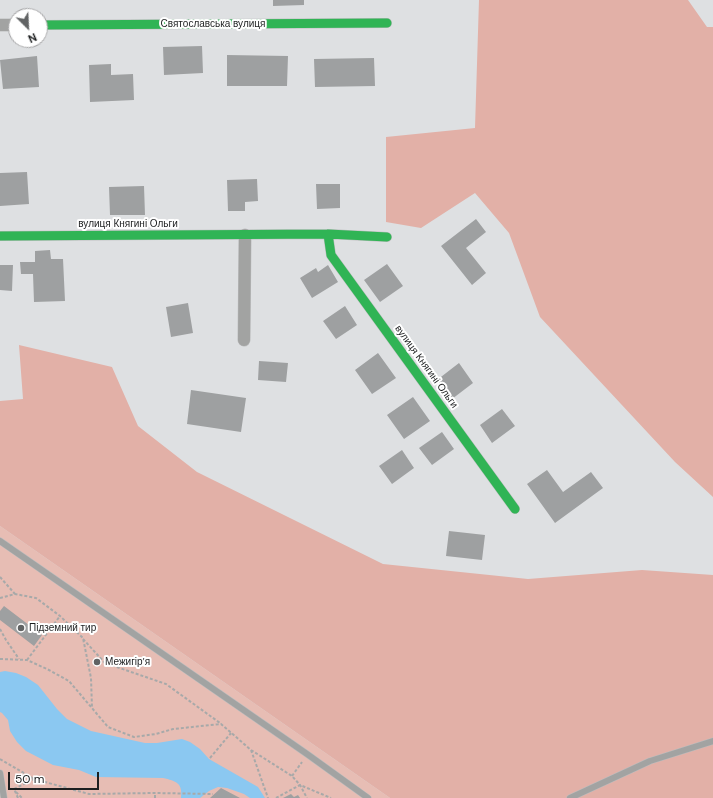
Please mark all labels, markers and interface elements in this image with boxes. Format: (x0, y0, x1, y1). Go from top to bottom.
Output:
north arrow (8, 8, 48, 48)
street label: Святославська вулиця (161, 18, 265, 30)
text: N (26, 30, 39, 46)
street label: вулиця Княгині Ольги (78, 218, 178, 230)
street label: вулиця Княгині Ольги (392, 323, 460, 411)
place label: Підземний тир (29, 622, 96, 634)
marker: Підземний тир (16, 623, 26, 633)
place label: Межигір’я (105, 656, 150, 668)
marker: Межигір’я (92, 657, 102, 667)
scale bar (10, 764, 101, 790)
text: 50 m (15, 771, 44, 787)

